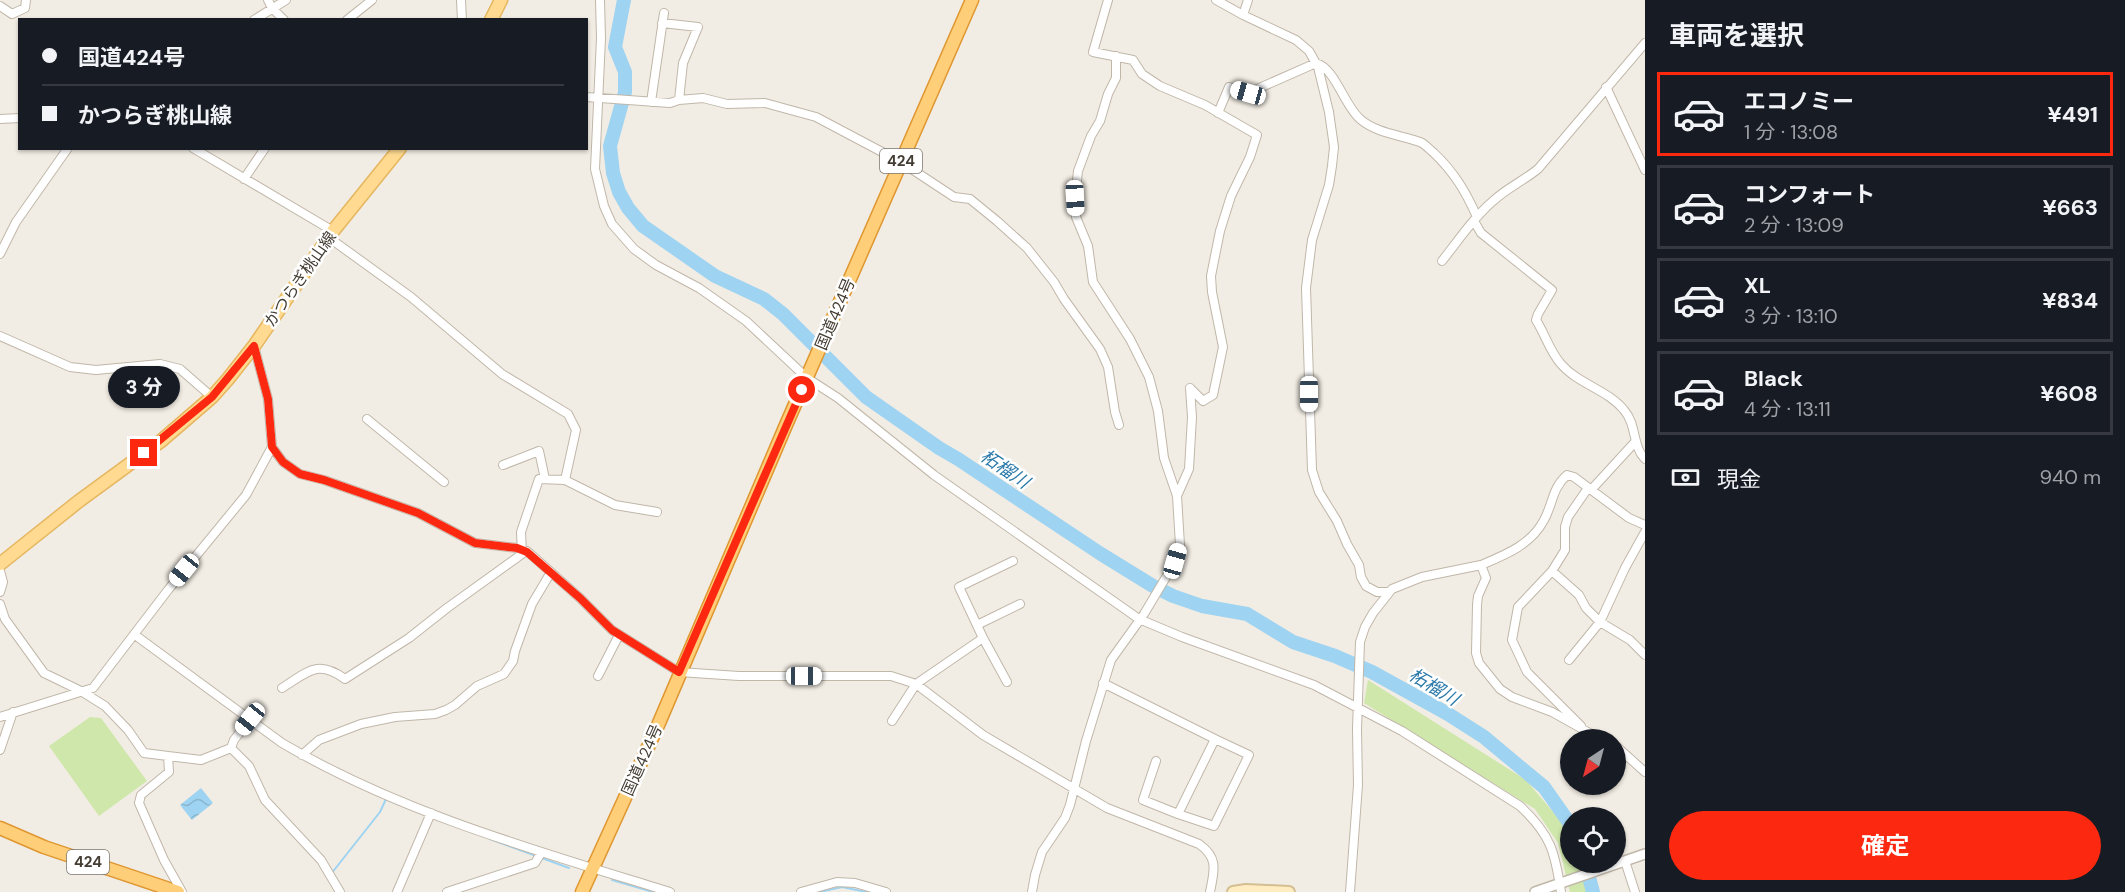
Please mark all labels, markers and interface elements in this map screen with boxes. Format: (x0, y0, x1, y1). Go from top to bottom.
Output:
text: 車両を選択 (1669, 18, 1804, 53)
text: 国道424号 (78, 43, 185, 72)
car (1228, 79, 1268, 107)
icon: car (1672, 87, 1726, 141)
text: エコノミー (1744, 87, 1854, 116)
text: ¥491 (2048, 100, 2098, 129)
text: かつらぎ桃山線 (78, 101, 232, 130)
text: 1 分 · 13:08 (1744, 119, 1838, 145)
road number: 424 (880, 149, 922, 173)
car (1065, 180, 1085, 216)
icon: car (1672, 180, 1726, 234)
text: コンフォート (1744, 180, 1875, 209)
text: ¥663 (2043, 193, 2098, 222)
text: 2 分 · 13:09 (1744, 212, 1844, 238)
street label: かつらぎ桃山線 (259, 227, 341, 331)
text: XL (1744, 271, 1771, 300)
icon: car (1672, 273, 1726, 327)
street label: 国道424号 (810, 275, 860, 353)
text: ¥834 (2042, 286, 2098, 315)
text: 3 分 · 13:10 (1744, 303, 1838, 329)
text: Black (1744, 364, 1803, 393)
callout: 3 分 (108, 366, 180, 408)
icon: car (1672, 366, 1726, 420)
text: 3 分 (126, 374, 162, 400)
route start (788, 376, 815, 403)
car (1300, 376, 1318, 412)
text: ¥608 (2040, 379, 2098, 408)
text: 4 分 · 13:11 (1744, 396, 1831, 422)
route end (130, 439, 157, 466)
water label: 柘榴川 (976, 444, 1036, 495)
icon: cash (1669, 461, 1702, 494)
text: 940 m (2039, 464, 2101, 490)
text: 現金 (1717, 465, 1761, 494)
car (1161, 541, 1189, 581)
car (166, 550, 202, 590)
water label: 柘榴川 (1405, 663, 1465, 712)
car (786, 667, 822, 685)
car (232, 699, 268, 739)
street label: 国道424号 (617, 721, 667, 799)
north arrow (1560, 729, 1626, 795)
map controls (1560, 729, 1626, 873)
button: locate (1560, 807, 1626, 873)
button: 確定 (1669, 811, 2101, 880)
road number: 424 (67, 850, 109, 874)

